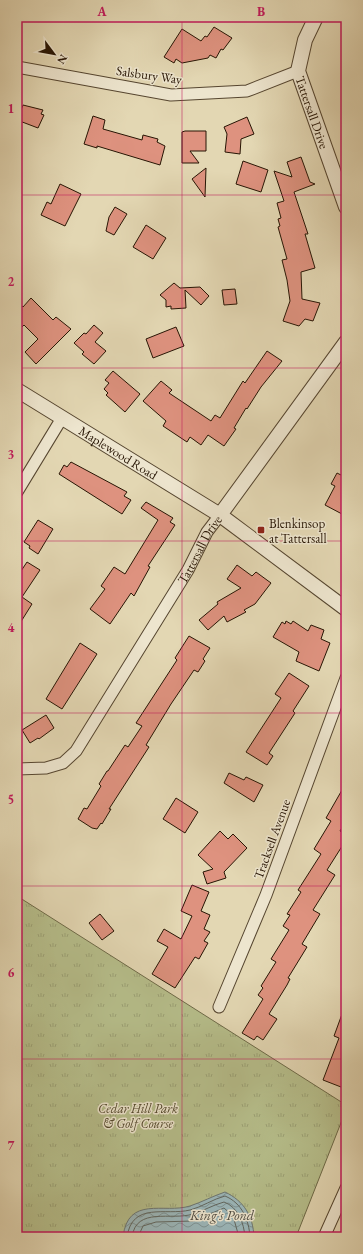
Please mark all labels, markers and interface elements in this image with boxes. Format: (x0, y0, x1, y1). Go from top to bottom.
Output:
text: A (96, 3, 107, 20)
text: B (257, 3, 265, 20)
north arrow (34, 34, 74, 74)
text: N (54, 52, 71, 67)
street label: Salsbury Way (115, 62, 183, 88)
street label: Tattersall Drive (292, 73, 333, 151)
text: 1 (8, 100, 15, 117)
text: 2 (8, 273, 15, 290)
street label: Maplewood Road (76, 422, 161, 483)
text: 3 (8, 446, 15, 463)
street label: Tattersall Drive (173, 511, 225, 587)
place label: Blenkinsop at Tattersall (269, 515, 327, 547)
marker: Blenkinsop at Tattersall (256, 525, 266, 535)
text: 4 (8, 619, 15, 636)
text: 5 (8, 791, 14, 808)
street label: Tracksell Avenue (250, 797, 294, 881)
text: 6 (8, 964, 15, 981)
park label: Cedar Hill Park & Golf Course (98, 1100, 178, 1132)
text: 7 (8, 1137, 15, 1154)
water label: King's Pond (189, 1206, 255, 1224)

